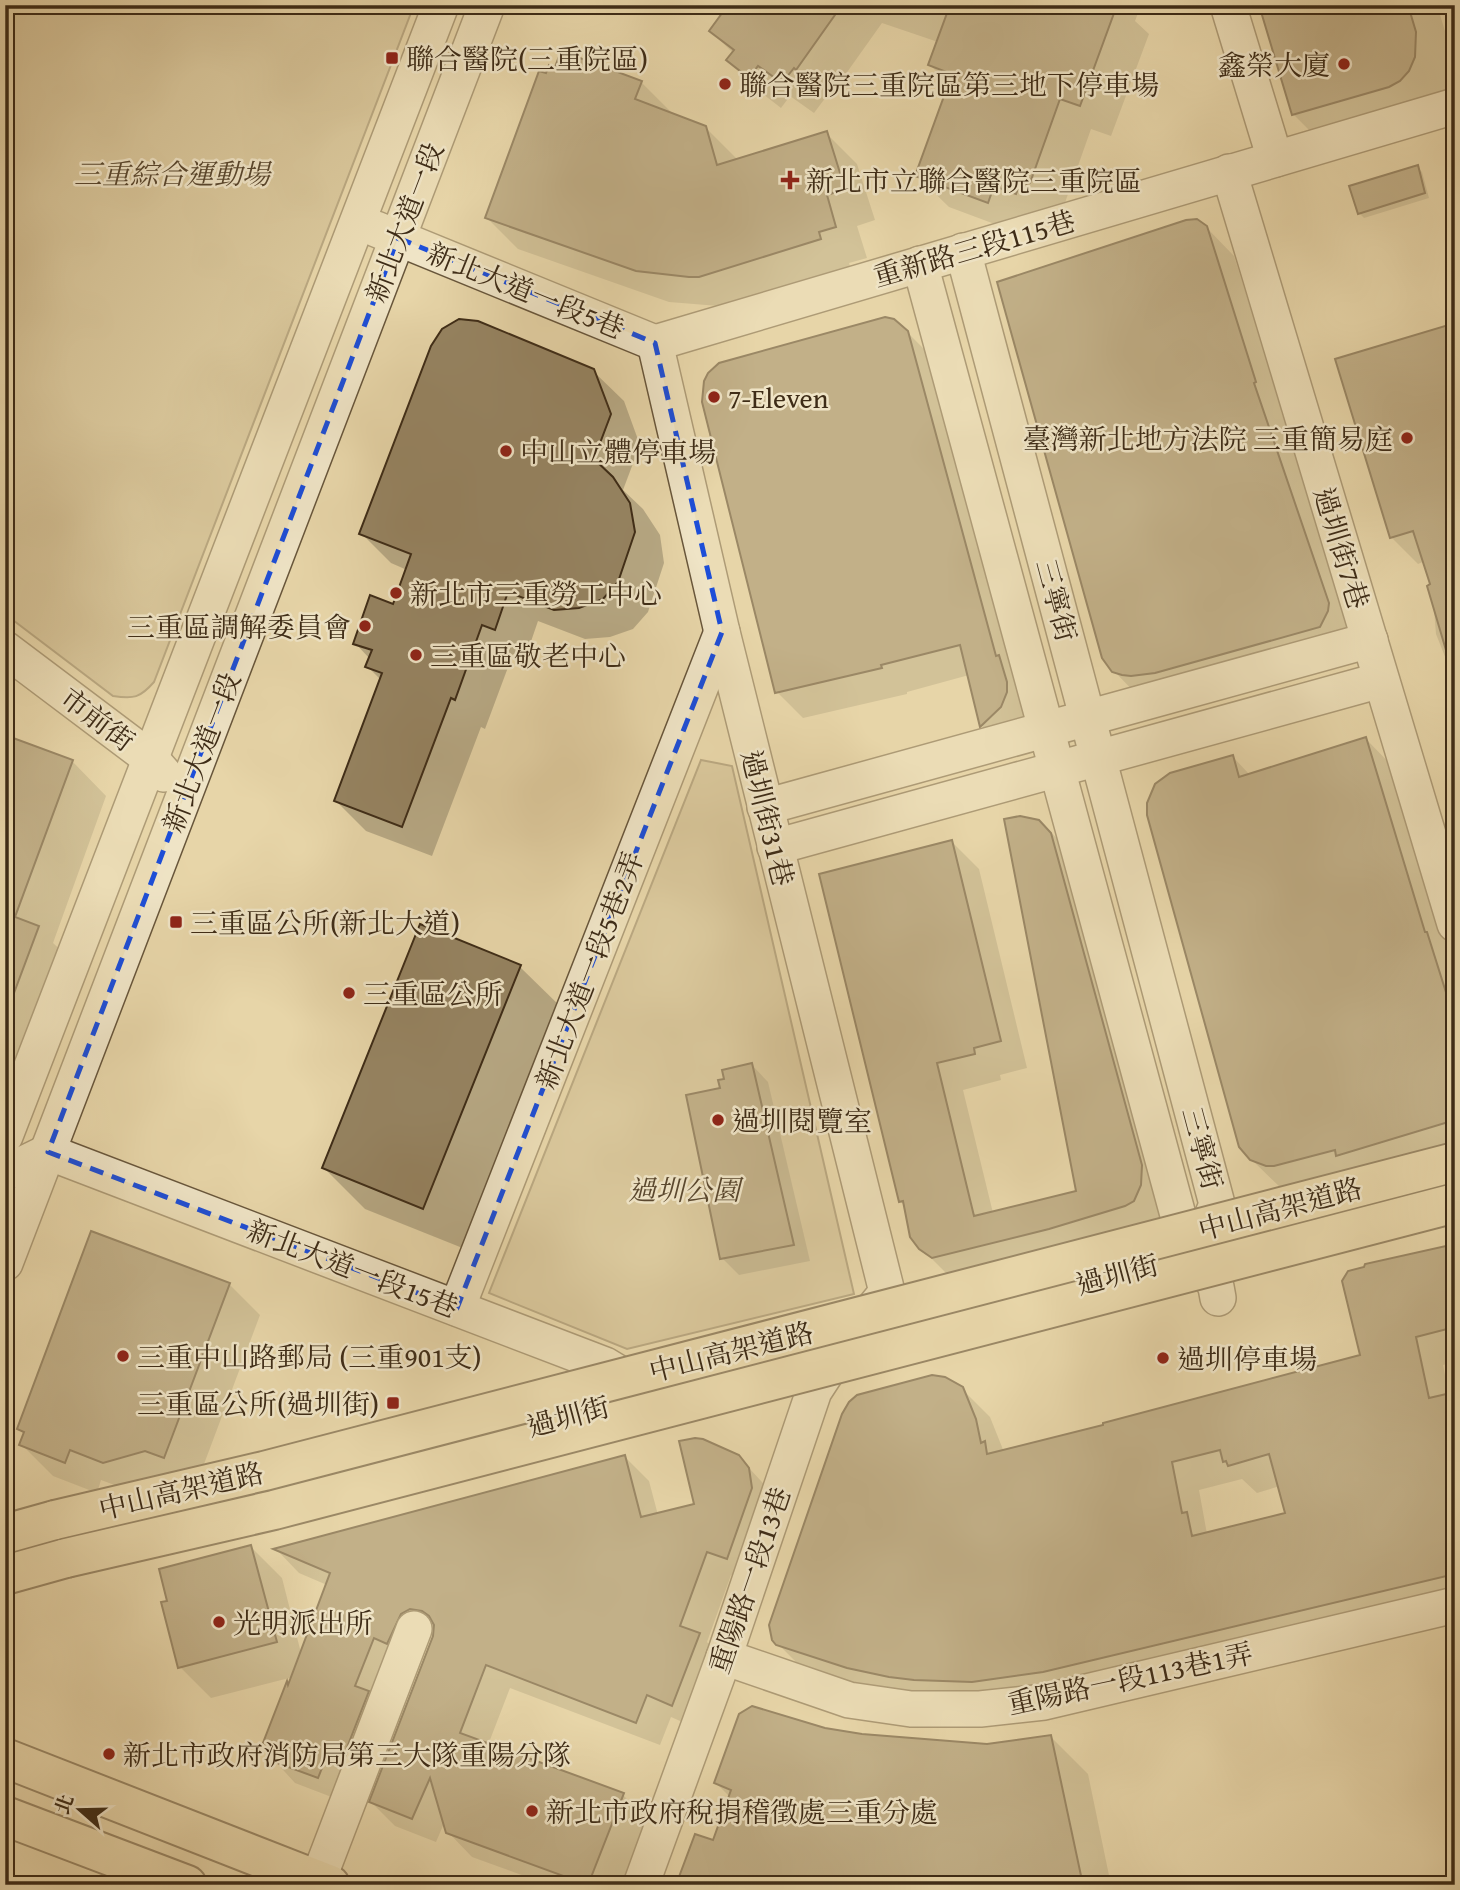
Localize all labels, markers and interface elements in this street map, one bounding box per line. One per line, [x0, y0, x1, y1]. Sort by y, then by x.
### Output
place label: 聯合醫院(三重院區) [406, 38, 648, 79]
place label: 鑫榮大廈 [1218, 44, 1330, 85]
marker: 聯合醫院(三重院區) [384, 50, 400, 66]
marker: 鑫榮大廈 [1336, 56, 1352, 72]
place label: 聯合醫院三重院區第三地下停車場 [739, 64, 1159, 105]
marker: 聯合醫院三重院區第三地下停車場 [717, 76, 733, 92]
street label: 新北大道一段 [355, 136, 453, 308]
park label: 三重綜合運動場 [74, 153, 273, 194]
place label: 新北市立聯合醫院三重院區 [806, 160, 1142, 201]
marker: 新北市立聯合醫院三重院區 [780, 170, 800, 190]
street label: 重新路三段115巷 [868, 200, 1080, 296]
street label: 新北大道一段5巷 [421, 232, 631, 348]
place label: 7-Eleven [728, 377, 829, 418]
marker: 7-Eleven [706, 389, 722, 405]
place label: 臺灣新北地方法院 三重簡易庭 [1023, 418, 1393, 459]
marker: 臺灣新北地方法院 三重簡易庭 [1399, 430, 1415, 446]
place label: 中山立體停車場 [520, 431, 716, 472]
marker: 中山立體停車場 [498, 443, 514, 459]
street label: 過圳街7巷 [1304, 482, 1380, 614]
street label: 三寧街 [1026, 554, 1088, 646]
place label: 新北市三重勞工中心 [410, 573, 662, 614]
marker: 新北市三重勞工中心 [388, 585, 404, 601]
place label: 三重區調解委員會 [127, 606, 351, 647]
marker: 三重區調解委員會 [357, 618, 373, 634]
place label: 三重區敬老中心 [430, 635, 626, 676]
marker: 三重區敬老中心 [408, 647, 424, 663]
street label: 新北大道一段 [152, 666, 250, 838]
street label: 市前街 [52, 677, 144, 761]
street label: 過圳街31巷 [731, 746, 805, 890]
street label: 新北大道一段5巷2弄 [525, 846, 653, 1094]
place label: 三重區公所(新北大道) [190, 902, 460, 943]
marker: 三重區公所(新北大道) [168, 914, 184, 930]
place label: 三重區公所 [363, 973, 503, 1014]
marker: 三重區公所 [341, 985, 357, 1001]
place label: 過圳閱覽室 [732, 1100, 872, 1141]
street label: 三寧街 [1172, 1102, 1234, 1194]
marker: 過圳閱覽室 [710, 1112, 726, 1128]
street label: 中山高架道路 [1194, 1166, 1366, 1250]
park label: 過圳公園 [628, 1169, 744, 1210]
street label: 新北大道一段15巷 [242, 1209, 464, 1327]
street label: 過圳街 [1071, 1243, 1163, 1305]
street label: 中山高架道路 [645, 1311, 817, 1391]
place label: 三重中山路郵局 (三重901支) [137, 1336, 482, 1377]
place label: 過圳停車場 [1177, 1338, 1317, 1379]
marker: 三重中山路郵局 (三重901支) [115, 1348, 131, 1364]
marker: 過圳停車場 [1155, 1350, 1171, 1366]
place label: 三重區公所(過圳街) [137, 1383, 379, 1424]
street label: 過圳街 [522, 1385, 614, 1447]
marker: 三重區公所(過圳街) [385, 1395, 401, 1411]
street label: 中山高架道路 [95, 1451, 267, 1529]
street label: 重陽路一段13巷 [698, 1481, 800, 1679]
place label: 光明派出所 [233, 1602, 373, 1643]
marker: 光明派出所 [211, 1614, 227, 1630]
street label: 重陽路一段113巷1弄 [1003, 1632, 1257, 1724]
place label: 新北市政府消防局第三大隊重陽分隊 [123, 1734, 571, 1775]
marker: 新北市政府消防局第三大隊重陽分隊 [101, 1746, 117, 1762]
north arrow [46, 1774, 116, 1844]
text: 北 [48, 1790, 80, 1818]
place label: 新北市政府稅捐稽徵處三重分處 [546, 1791, 938, 1832]
marker: 新北市政府稅捐稽徵處三重分處 [524, 1803, 540, 1819]

